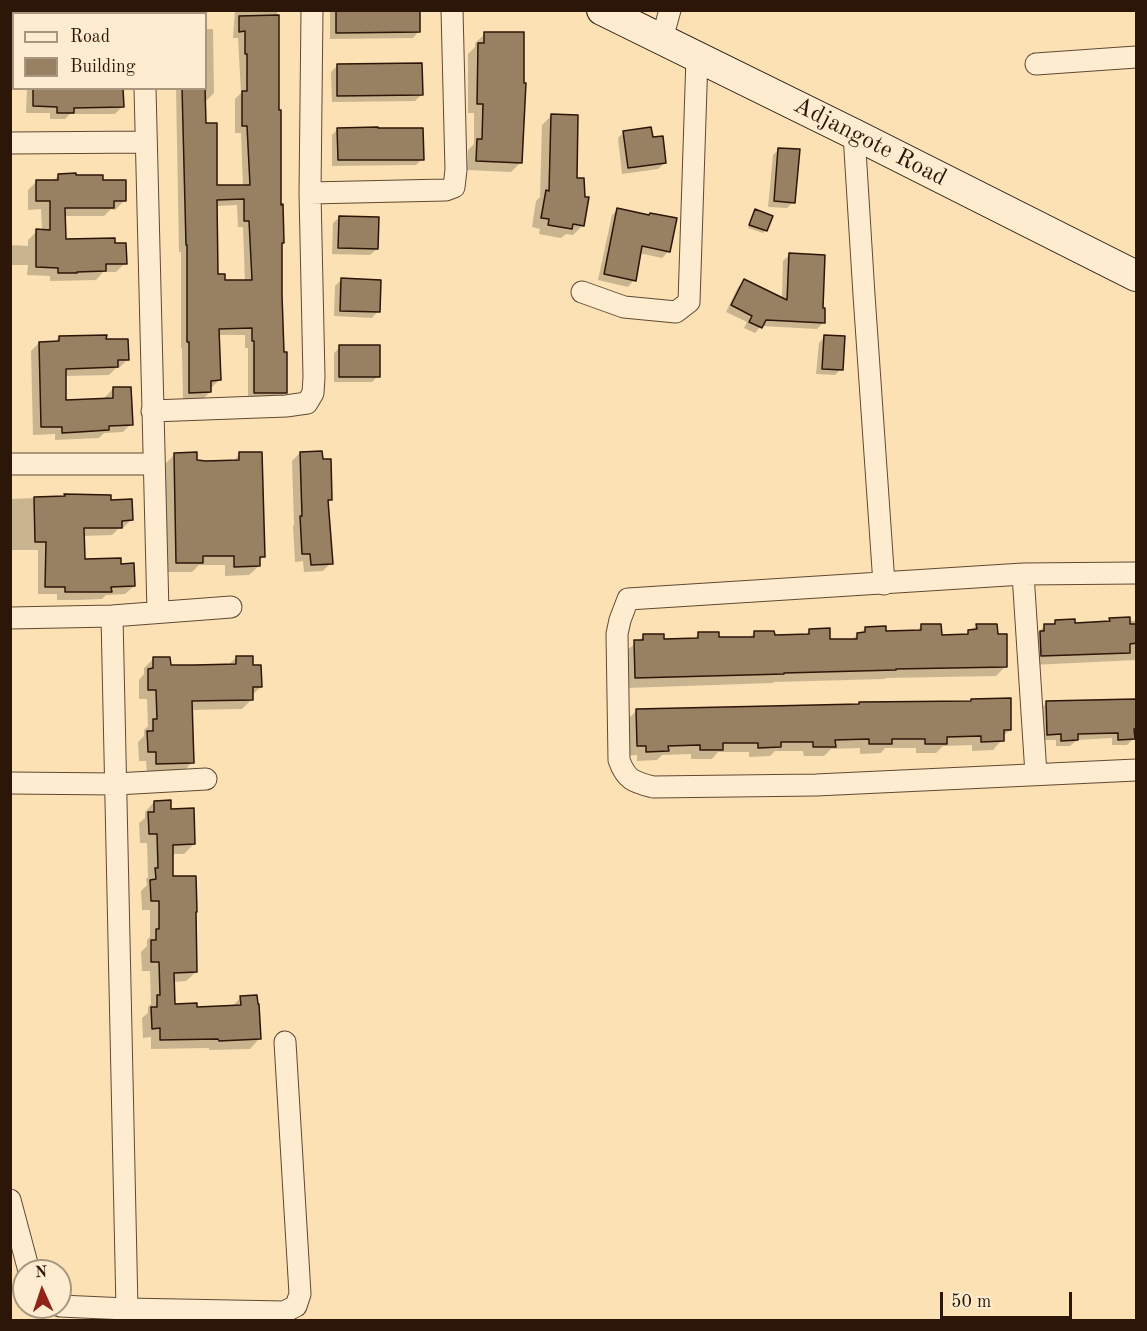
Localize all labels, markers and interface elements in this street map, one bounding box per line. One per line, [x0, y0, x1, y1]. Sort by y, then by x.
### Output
legend [12, 12, 207, 90]
text: Road [70, 28, 110, 46]
text: Building [70, 58, 135, 76]
street label: Adjangote Road [789, 91, 951, 193]
north arrow [12, 1259, 72, 1319]
text: N [35, 1265, 48, 1281]
scale bar [943, 1280, 1075, 1318]
text: 50 m [951, 1293, 991, 1311]

